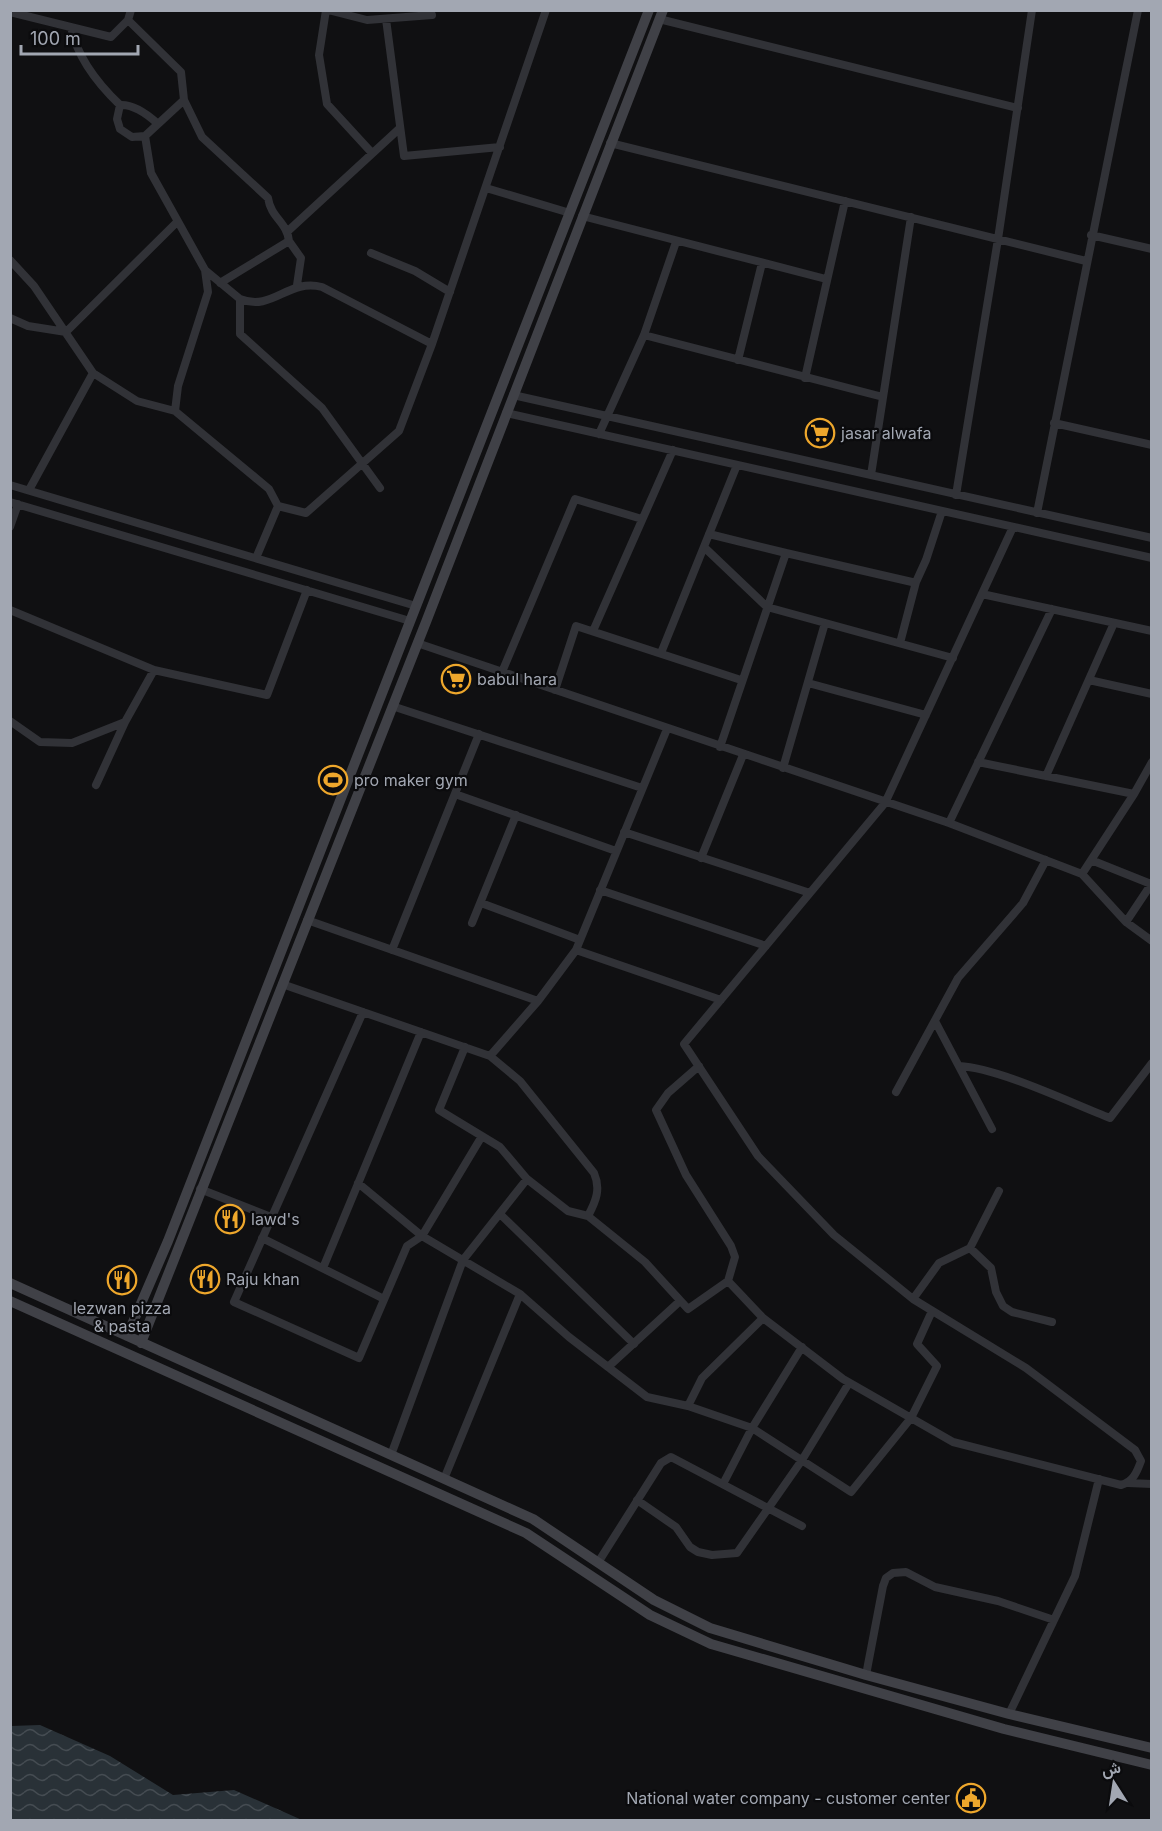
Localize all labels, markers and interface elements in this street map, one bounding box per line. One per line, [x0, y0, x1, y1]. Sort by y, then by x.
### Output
scale bar [21, 18, 138, 56]
text: 100 m [30, 28, 81, 49]
supermarket icon: jasar alwafa [804, 417, 836, 449]
place label: jasar alwafa [840, 423, 931, 443]
supermarket icon: babul hara [440, 663, 472, 695]
place label: babul hara [477, 669, 557, 689]
sports icon: pro maker gym [317, 764, 349, 796]
place label: pro maker gym [354, 770, 468, 790]
restaurant icon: lawd's [214, 1203, 246, 1235]
place label: lawd's [251, 1209, 300, 1229]
restaurant icon: Raju khan [189, 1263, 221, 1295]
restaurant icon: lezwan pizza & pasta [106, 1264, 138, 1296]
place label: Raju khan [226, 1269, 300, 1289]
place label: lezwan pizza & pasta [73, 1298, 171, 1336]
north arrow [1084, 1753, 1144, 1813]
text: ش [1099, 1757, 1122, 1780]
public building icon: National water company - customer center [955, 1782, 987, 1814]
place label: National water company - customer center [626, 1788, 950, 1808]

